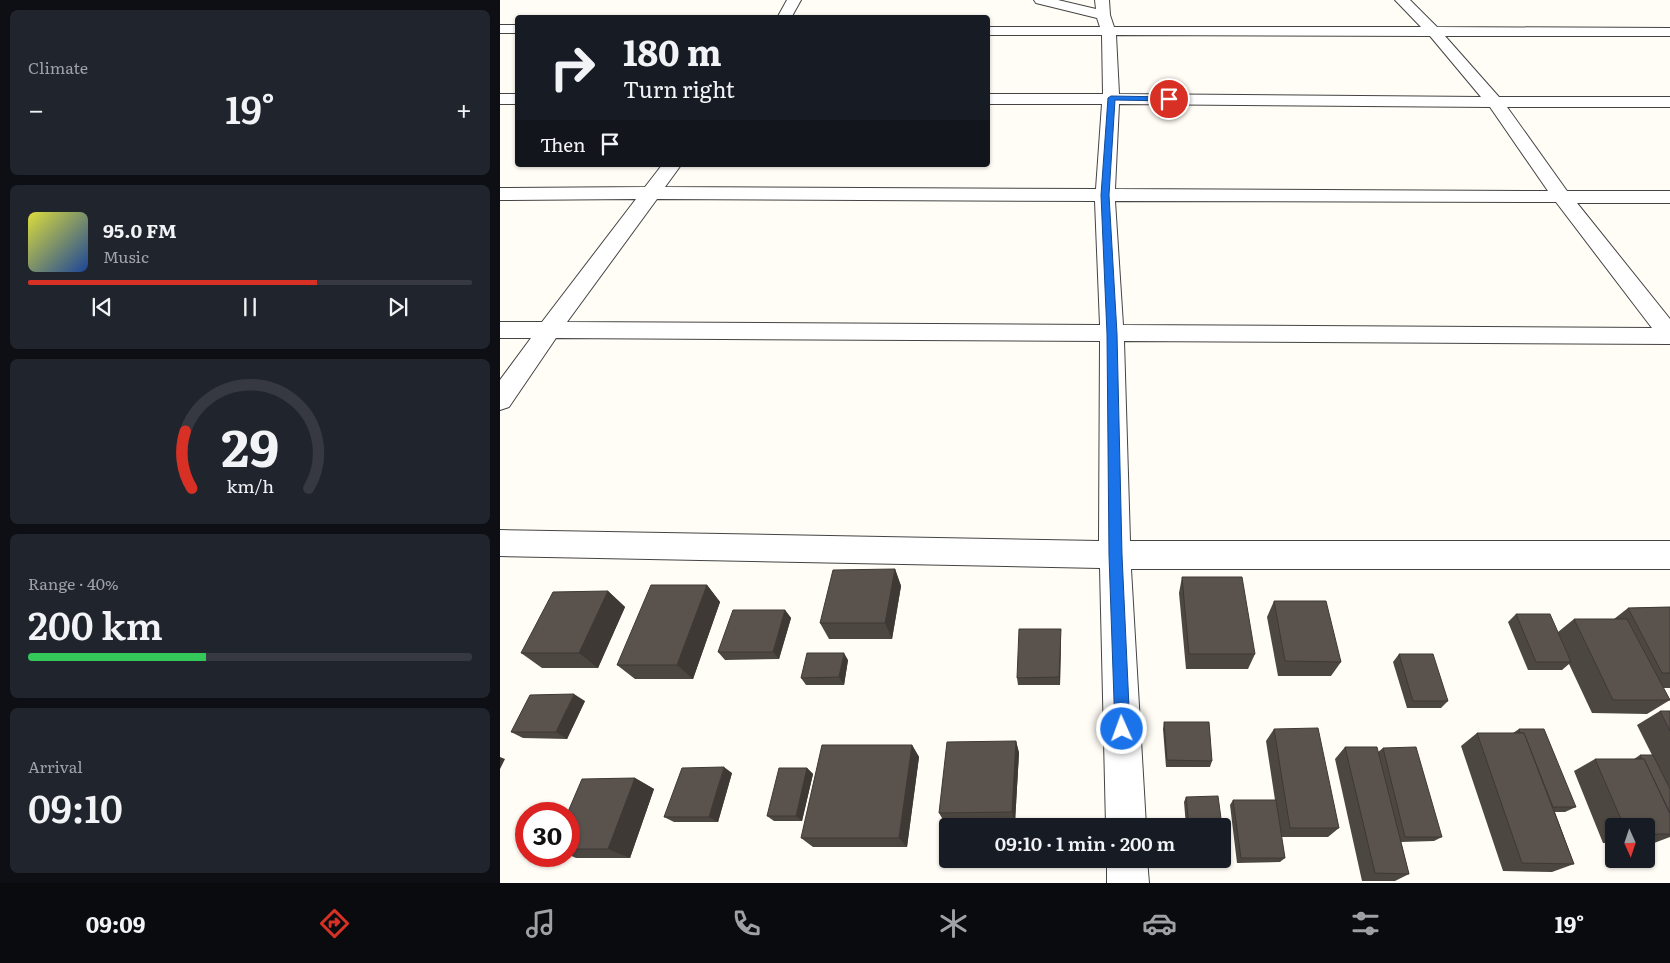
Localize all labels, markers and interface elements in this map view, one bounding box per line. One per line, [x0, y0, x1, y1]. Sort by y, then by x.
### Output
text: 180 m [623, 25, 722, 77]
icon: right [540, 35, 605, 100]
text: Climate [28, 55, 88, 79]
text: Turn right [623, 72, 735, 105]
pin [1148, 78, 1190, 120]
text: 19° [225, 79, 275, 136]
icon: arrive [1155, 85, 1183, 113]
text: − [28, 87, 44, 129]
text: + [456, 87, 472, 129]
text: Then [540, 130, 586, 158]
icon: arrive [596, 130, 624, 158]
text: 95.0 FM [103, 216, 177, 244]
text: Music [103, 244, 149, 268]
icon: previous [88, 293, 116, 321]
icon: pause [236, 293, 264, 321]
icon: next [384, 293, 412, 321]
text: 29 [221, 406, 279, 483]
text: km/h [226, 472, 274, 499]
text: Range · 40% [28, 571, 119, 595]
text: 200 km [28, 595, 163, 652]
position arrow [1095, 702, 1147, 754]
text: Arrival [28, 754, 83, 778]
text: 09:10 [28, 778, 123, 835]
speed limit sign: 30 [515, 802, 580, 867]
north arrow [1605, 818, 1655, 868]
map controls [1605, 818, 1655, 868]
text: 09:10 · 1 min · 200 m [995, 829, 1175, 857]
icon: directions [317, 906, 352, 941]
icon: music [523, 906, 558, 941]
icon: phone [729, 906, 764, 941]
icon: climate [936, 906, 971, 941]
icon: car [1142, 906, 1177, 941]
icon: filters [1348, 906, 1383, 941]
text: 09:09 [86, 907, 145, 940]
text: 19° [1555, 907, 1584, 940]

